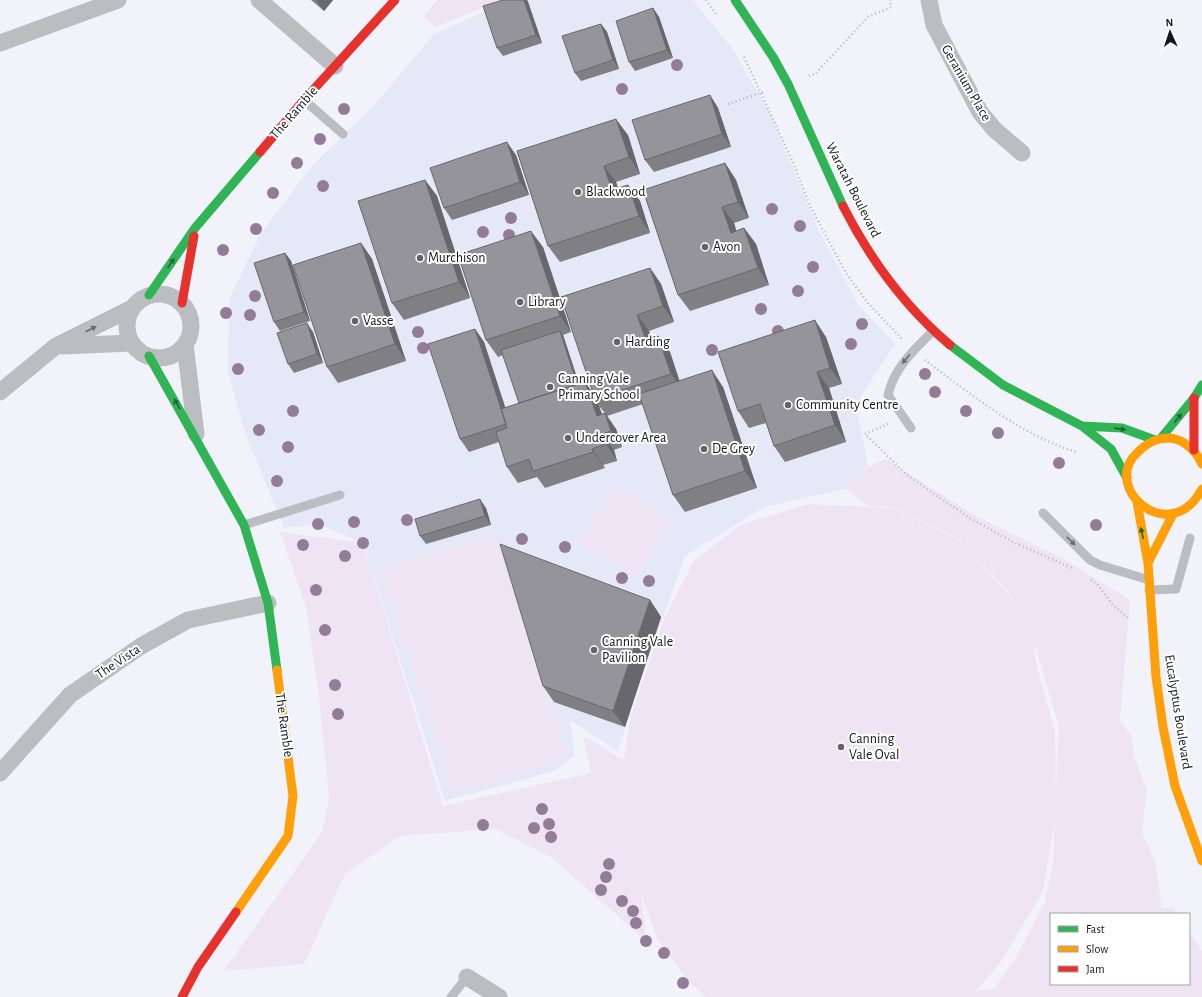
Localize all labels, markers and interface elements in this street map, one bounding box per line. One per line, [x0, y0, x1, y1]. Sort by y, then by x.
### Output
north arrow [1150, 12, 1190, 52]
text: N [1165, 17, 1174, 28]
street label: Geranium Place [939, 42, 993, 124]
street label: The Ramble [267, 84, 321, 142]
street label: Waratah Boulevard [823, 140, 883, 240]
place label: Blackwood [586, 185, 645, 199]
marker: Blackwood [573, 187, 583, 197]
place label: Avon [713, 240, 741, 254]
marker: Avon [700, 242, 710, 252]
place label: Murchison [428, 251, 485, 265]
marker: Murchison [415, 253, 425, 263]
one-way arrow [168, 257, 175, 268]
place label: Library [528, 295, 566, 309]
marker: Library [515, 297, 525, 307]
place label: Vasse [363, 314, 393, 328]
marker: Vasse [350, 316, 360, 326]
one-way arrow [85, 325, 96, 332]
place label: Harding [625, 335, 670, 349]
marker: Harding [612, 337, 622, 347]
one-way arrow [902, 354, 911, 365]
place label: Canning Vale Primary School [558, 372, 640, 402]
marker: Canning Vale Primary School [545, 382, 555, 392]
one-way arrow [173, 398, 180, 410]
place label: Community Centre [796, 398, 898, 412]
marker: Community Centre [783, 400, 793, 410]
one-way arrow [1173, 413, 1182, 424]
one-way arrow [1114, 426, 1126, 432]
place label: Undercover Area [576, 431, 667, 445]
marker: Undercover Area [563, 433, 573, 443]
place label: De Grey [712, 442, 755, 456]
marker: De Grey [699, 444, 709, 454]
one-way arrow [1139, 527, 1145, 539]
one-way arrow [1066, 536, 1076, 546]
place label: Canning Vale Pavilion [602, 635, 673, 665]
street label: The Vista [93, 642, 143, 682]
marker: Canning Vale Pavilion [589, 645, 599, 655]
street label: Eucalyptus Boulevard [1162, 654, 1194, 770]
street label: The Ramble [273, 692, 295, 758]
place label: Canning Vale Oval [849, 732, 899, 762]
marker: Canning Vale Oval [836, 742, 846, 752]
legend [1050, 913, 1190, 985]
text: Fast [1086, 923, 1105, 935]
text: Slow [1086, 943, 1108, 955]
text: Jam [1086, 963, 1105, 975]

